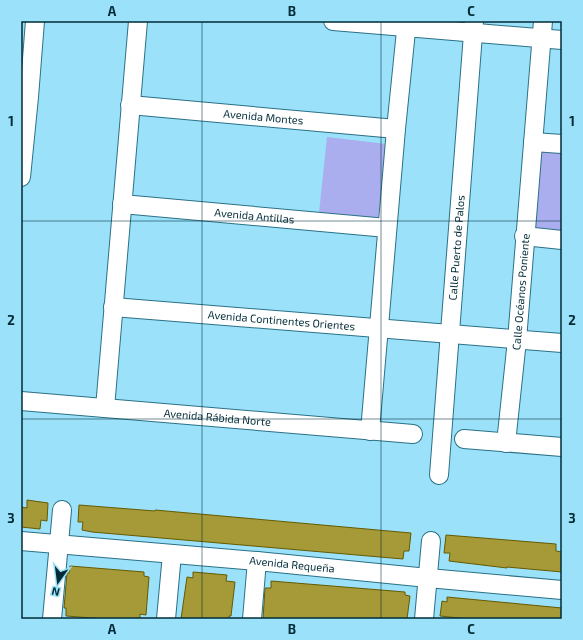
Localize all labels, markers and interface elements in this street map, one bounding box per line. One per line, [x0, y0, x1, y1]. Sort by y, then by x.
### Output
text: A [108, 3, 117, 19]
text: B [288, 3, 296, 19]
text: C [467, 3, 475, 19]
street label: Avenida Montes [223, 106, 304, 127]
text: 1 [8, 113, 14, 129]
text: 1 [569, 113, 575, 129]
street label: Calle Puerto de Palos [445, 194, 467, 301]
street label: Avenida Antillas [214, 205, 296, 226]
street label: Calle Océanos Poniente [509, 233, 532, 351]
street label: Avenida Continentes Orientes [207, 308, 356, 332]
text: 2 [7, 312, 15, 328]
text: 2 [568, 312, 576, 328]
street label: Avenida Rábida Norte [163, 406, 272, 428]
text: 3 [7, 510, 15, 526]
text: 3 [568, 510, 576, 526]
street label: Avenida Requeña [249, 553, 335, 575]
north arrow [38, 562, 78, 602]
text: N [50, 585, 61, 599]
text: A [108, 621, 117, 637]
text: B [288, 621, 296, 637]
text: C [467, 621, 475, 637]

